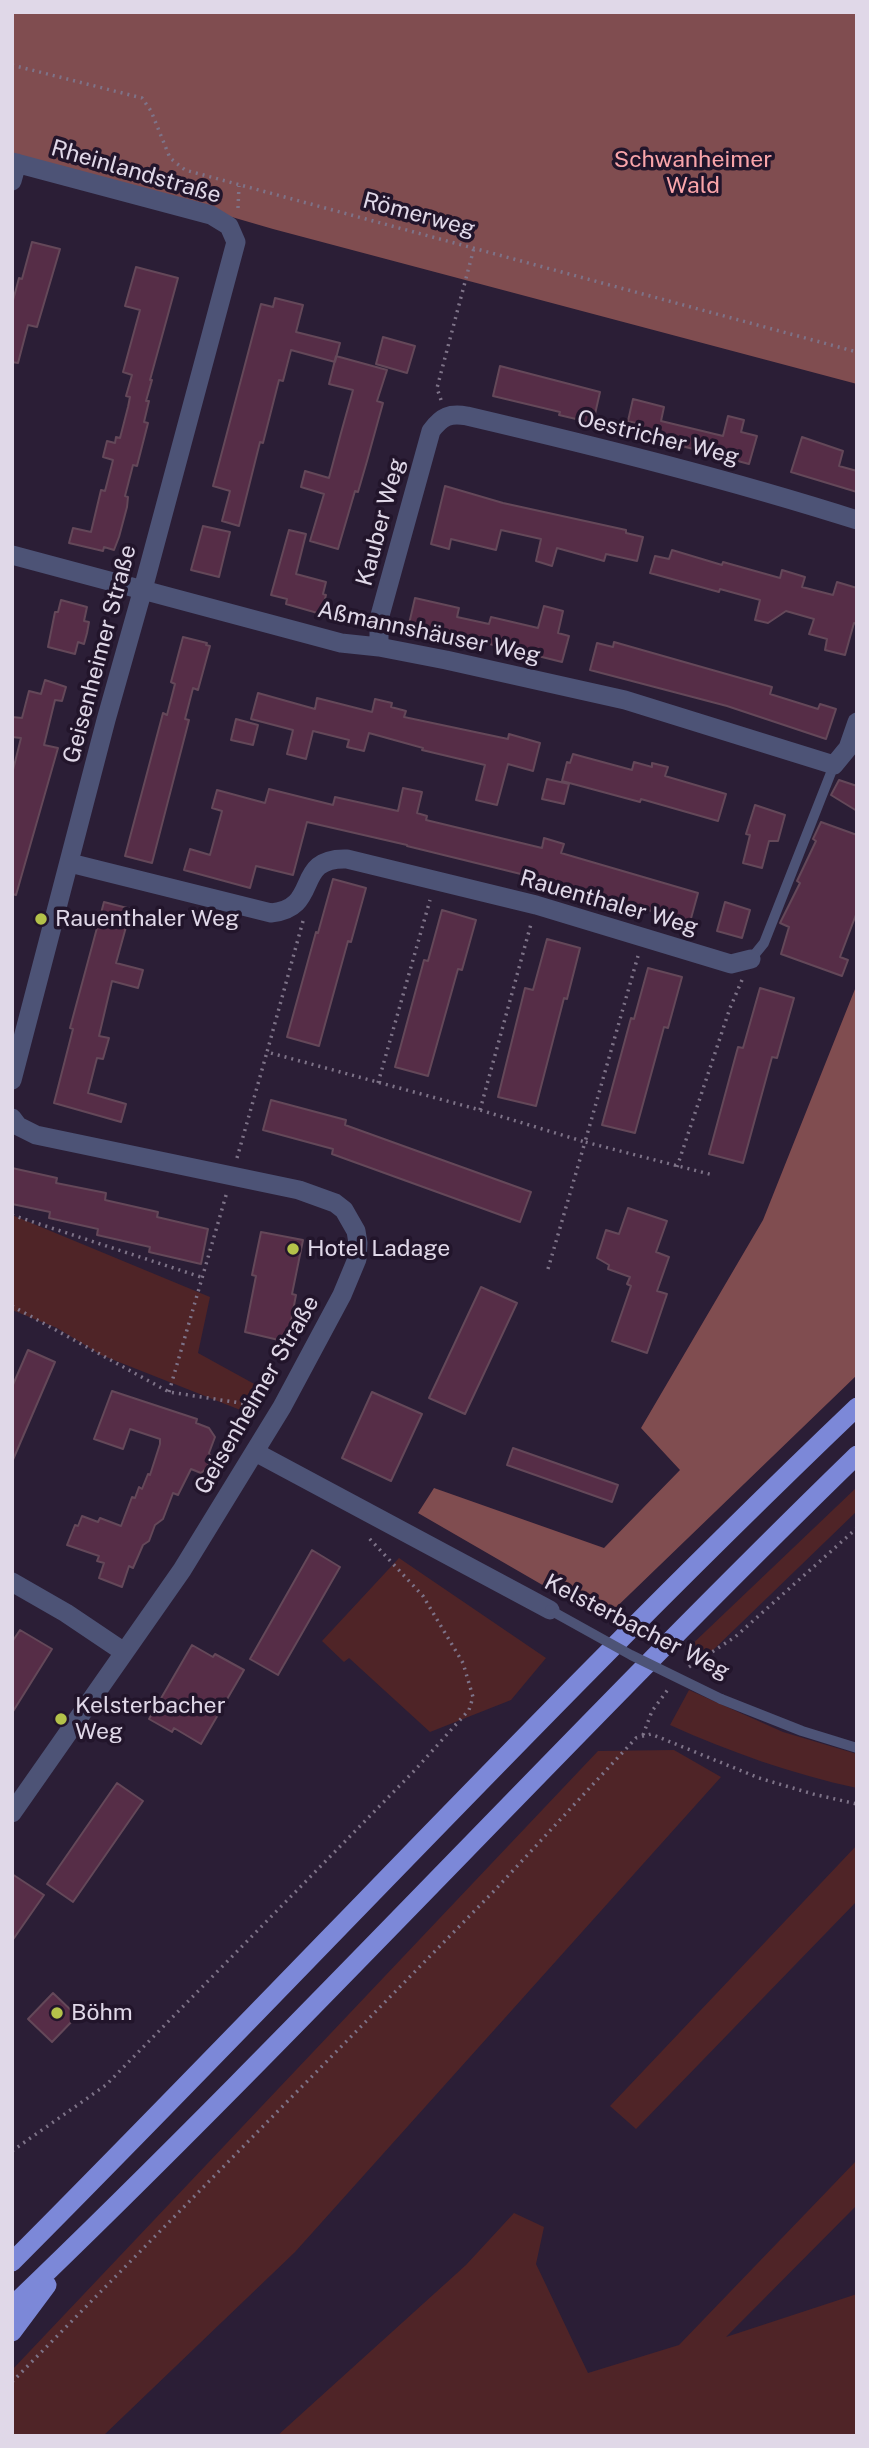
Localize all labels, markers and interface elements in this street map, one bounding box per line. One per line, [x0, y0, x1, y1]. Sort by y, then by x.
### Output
street label: Rheinlandstraße [48, 135, 224, 209]
park label: Schwanheimer Wald [614, 146, 772, 200]
street label: Römerweg [360, 187, 478, 243]
street label: Oestricher Weg [574, 405, 742, 471]
street label: Kauber Weg [351, 455, 411, 589]
street label: Geisenheimer Straße [58, 542, 142, 766]
street label: Aßmannshäuser Weg [315, 596, 543, 670]
street label: Rauenthaler Weg [517, 864, 701, 942]
place label: Rauenthaler Weg [55, 905, 239, 933]
marker: Rauenthaler Weg [33, 911, 49, 927]
place label: Hotel Ladage [307, 1235, 450, 1263]
marker: Hotel Ladage [285, 1241, 301, 1257]
street label: Geisenheimer Straße [189, 1291, 325, 1499]
street label: Kelsterbacher Weg [540, 1568, 734, 1686]
place label: Kelsterbacher Weg [75, 1692, 226, 1746]
marker: Kelsterbacher Weg [53, 1711, 69, 1727]
place label: Böhm [71, 1999, 133, 2027]
marker: Böhm [49, 2005, 65, 2021]

